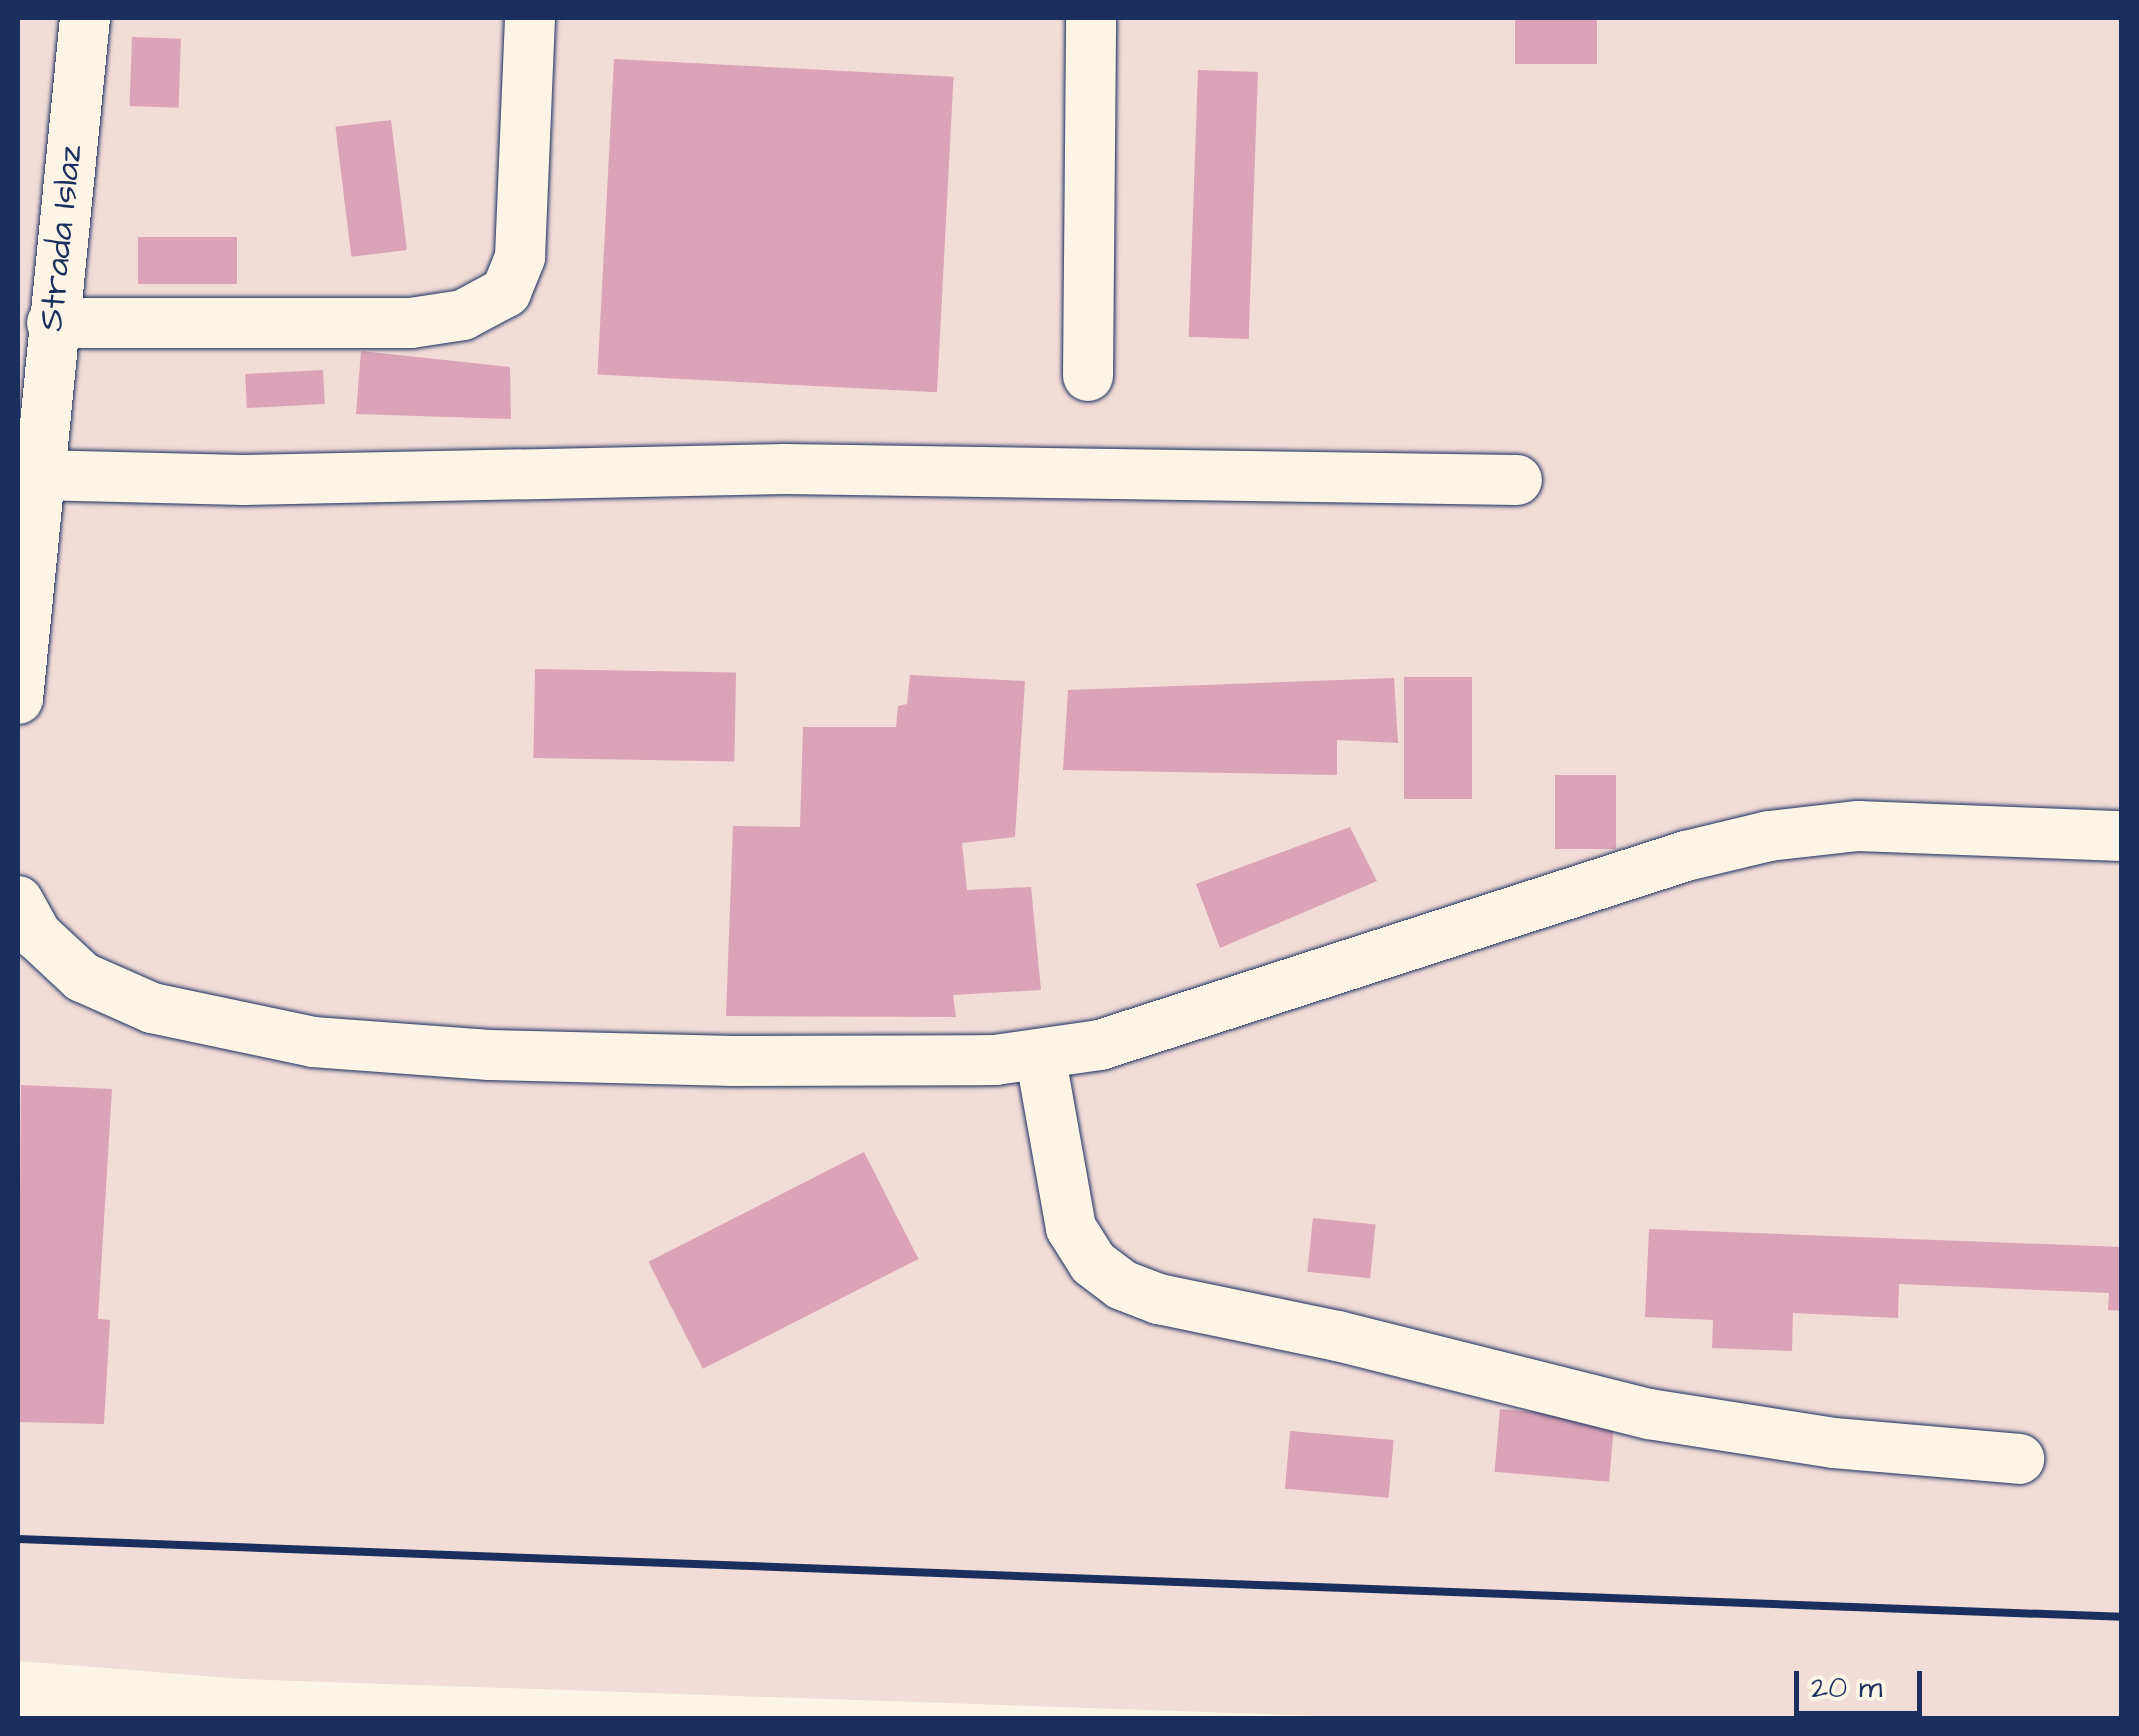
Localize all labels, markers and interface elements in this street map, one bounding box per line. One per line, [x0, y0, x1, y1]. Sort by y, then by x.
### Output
street label: Strada Islaz [30, 143, 92, 333]
scale bar [1799, 1651, 1926, 1713]
text: 20 m [1811, 1667, 1882, 1709]

